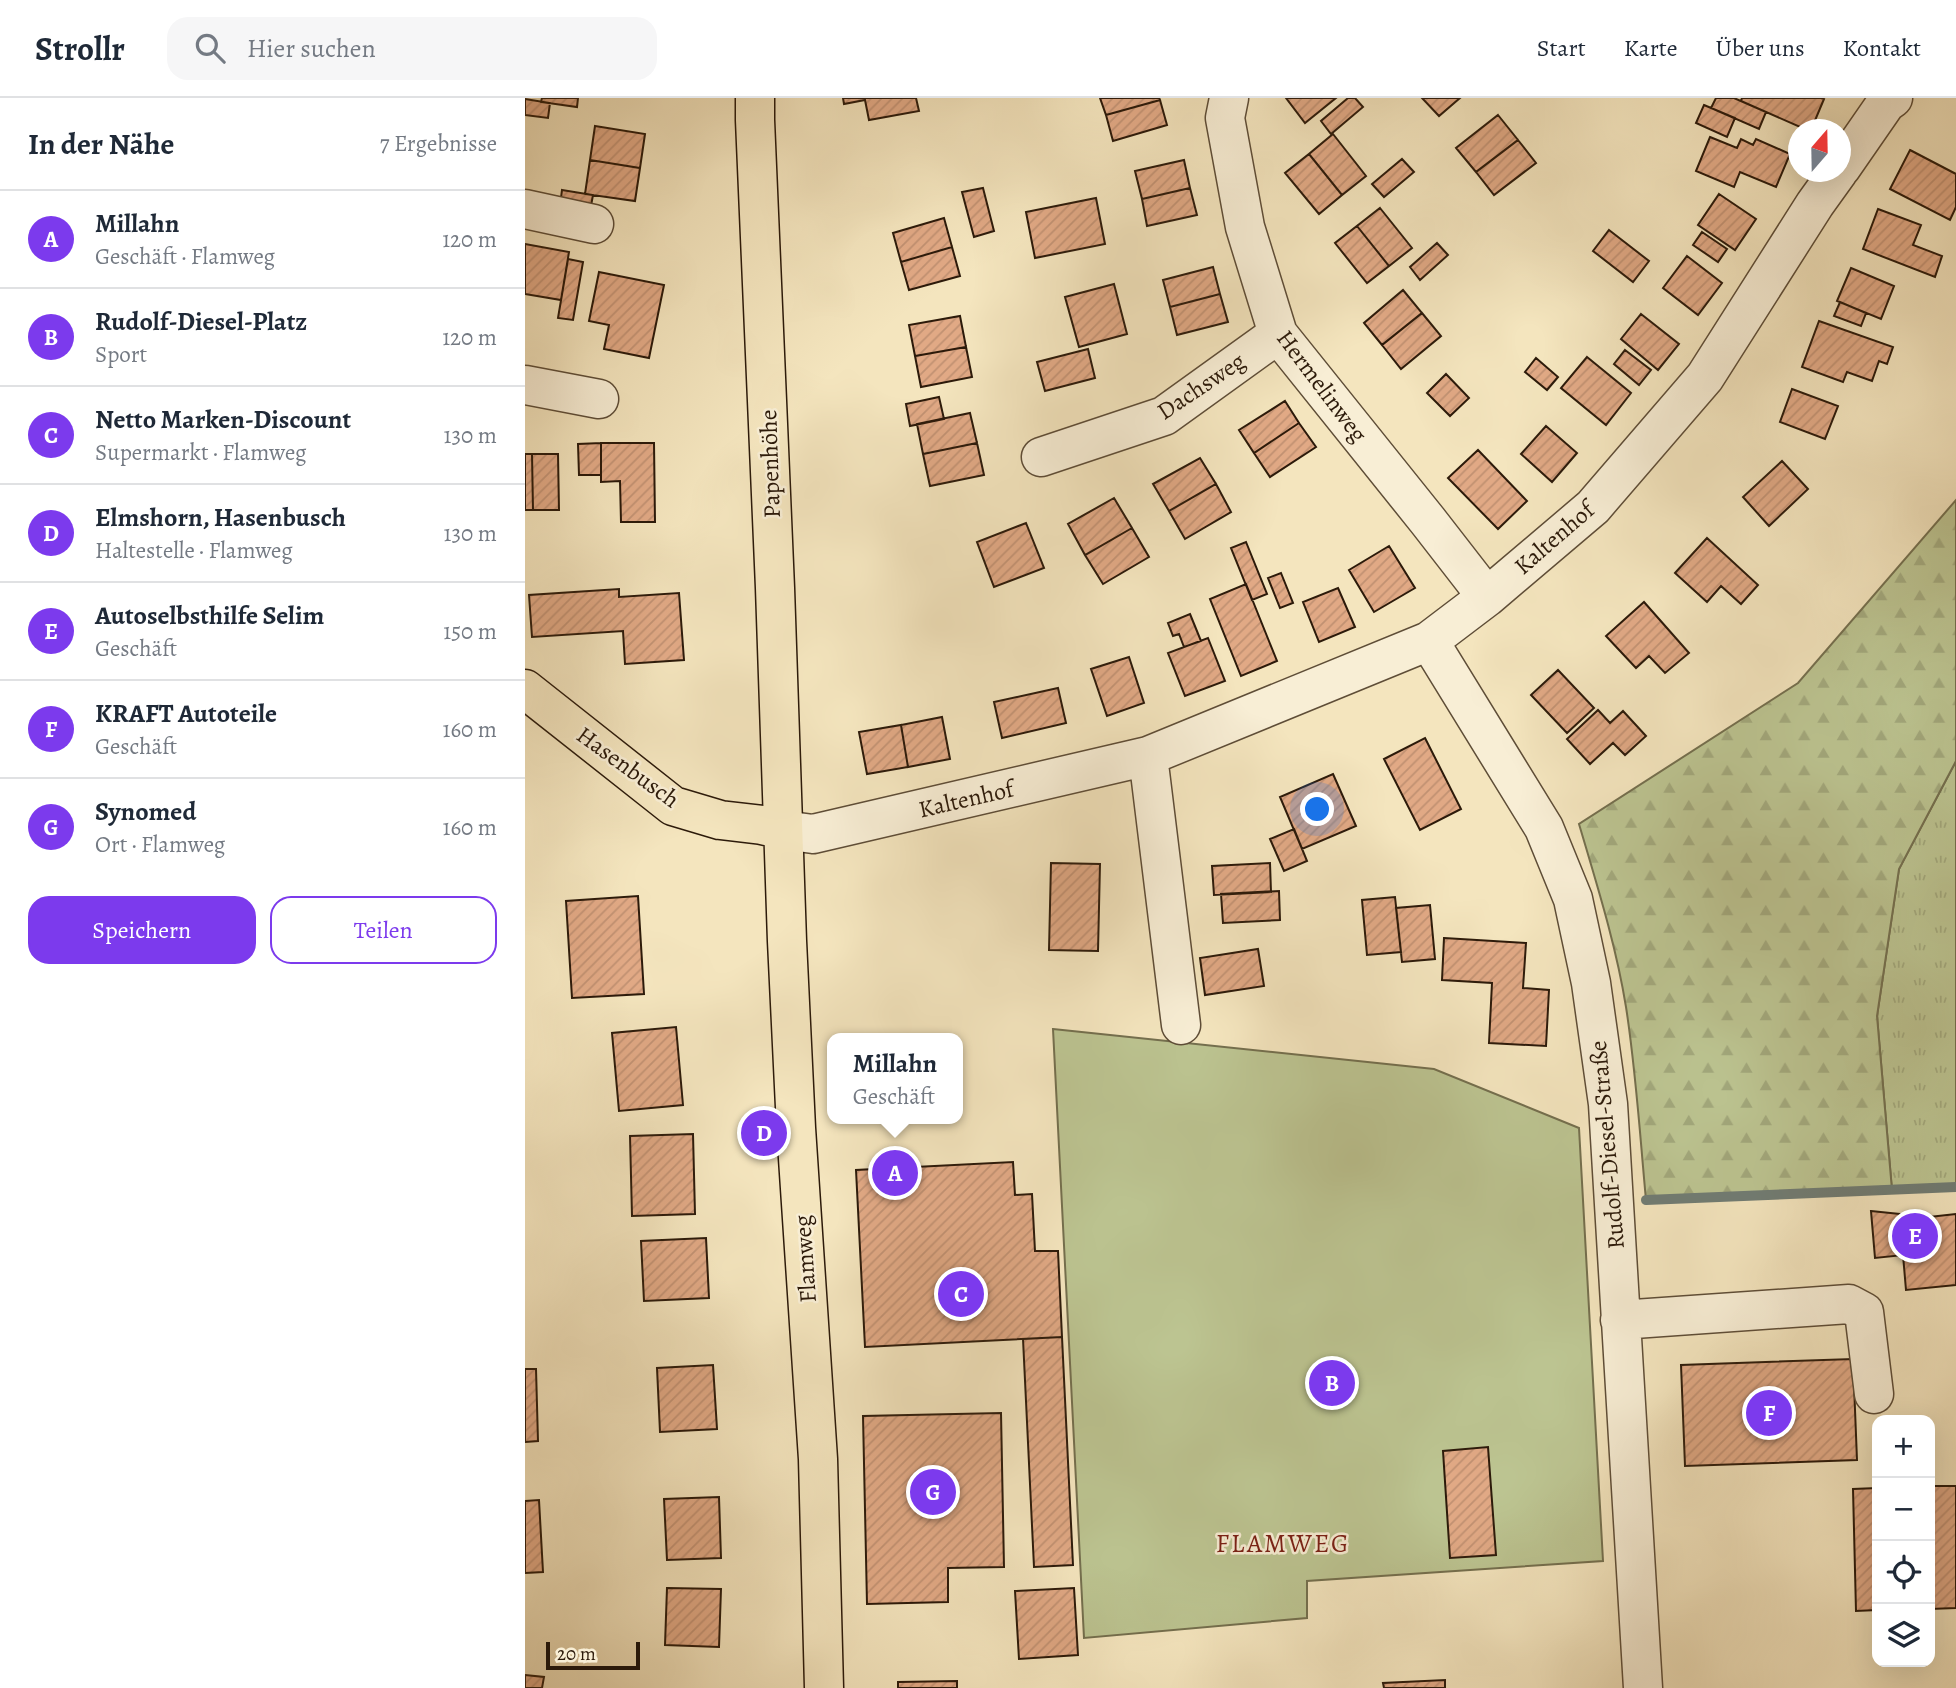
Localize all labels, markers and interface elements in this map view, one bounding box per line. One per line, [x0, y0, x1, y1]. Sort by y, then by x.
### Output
search box [167, 17, 657, 80]
text: Strollr [35, 26, 125, 71]
icon: search [191, 29, 229, 67]
text: Hier suchen [247, 31, 376, 66]
text: Start [1537, 32, 1586, 64]
text: Karte [1624, 32, 1678, 64]
text: Über uns [1716, 32, 1805, 64]
text: Kontakt [1843, 32, 1921, 64]
north arrow [1788, 119, 1851, 182]
text: In der Nähe [28, 124, 174, 164]
text: 7 Ergebnisse [380, 128, 497, 159]
text: Millahn [95, 206, 179, 241]
text: A [44, 224, 58, 255]
text: 120 m [442, 224, 497, 255]
text: Geschäft · Flamweg [95, 241, 275, 272]
text: Rudolf-Diesel-Platz [95, 304, 307, 339]
text: B [44, 322, 58, 353]
text: 120 m [442, 322, 497, 353]
street label: Hermelinweg [1269, 323, 1375, 449]
text: Sport [95, 339, 147, 370]
street label: Dachsweg [1151, 345, 1251, 427]
text: Netto Marken-Discount [95, 402, 351, 437]
street label: Papenhöhe [752, 409, 788, 519]
text: C [44, 420, 58, 451]
text: 130 m [444, 420, 497, 451]
text: Supermarkt · Flamweg [95, 437, 307, 468]
street label: Kaltenhof [1507, 492, 1603, 582]
text: Elmshorn, Hasenbusch [95, 500, 346, 535]
text: D [43, 518, 59, 549]
text: 130 m [444, 518, 497, 549]
text: Haltestelle · Flamweg [95, 535, 293, 566]
text: Autoselbsthilfe Selim [95, 598, 324, 633]
text: E [44, 616, 58, 647]
text: 150 m [443, 616, 497, 647]
text: Geschäft [95, 633, 177, 664]
text: KRAFT Autoteile [95, 696, 277, 731]
text: F [45, 714, 57, 745]
text: 160 m [443, 714, 497, 745]
street label: Hasenbusch [570, 719, 686, 815]
text: Geschäft [95, 731, 177, 762]
street label: Kaltenhof [915, 772, 1020, 825]
your location [1300, 792, 1334, 826]
text: Synomed [95, 794, 196, 829]
text: G [43, 812, 59, 843]
text: 160 m [443, 812, 497, 843]
text: Ort · Flamweg [95, 829, 225, 860]
button: Speichern [28, 896, 256, 964]
button: Teilen [270, 896, 497, 964]
popup [827, 1033, 963, 1124]
street label: Rudolf-Diesel-Straße [1582, 1039, 1632, 1251]
text: Millahn [853, 1046, 937, 1081]
text: Geschäft [853, 1081, 935, 1112]
pin: D [741, 1107, 787, 1159]
pin: A [872, 1147, 918, 1199]
pin: E [1892, 1210, 1938, 1262]
street label: Flamweg [786, 1214, 824, 1304]
pin: C [938, 1268, 984, 1320]
pin: B [1309, 1357, 1355, 1409]
pin: F [1746, 1387, 1792, 1439]
map controls [1872, 1415, 1935, 1667]
button: + [1872, 1415, 1935, 1478]
pin: G [910, 1466, 956, 1518]
button: − [1872, 1478, 1935, 1541]
district label: FLAMWEG [1216, 1526, 1350, 1561]
button: locate [1872, 1541, 1935, 1604]
button: layers [1872, 1604, 1935, 1667]
scale bar [546, 1639, 641, 1671]
text: 20 m [557, 1641, 596, 1667]

